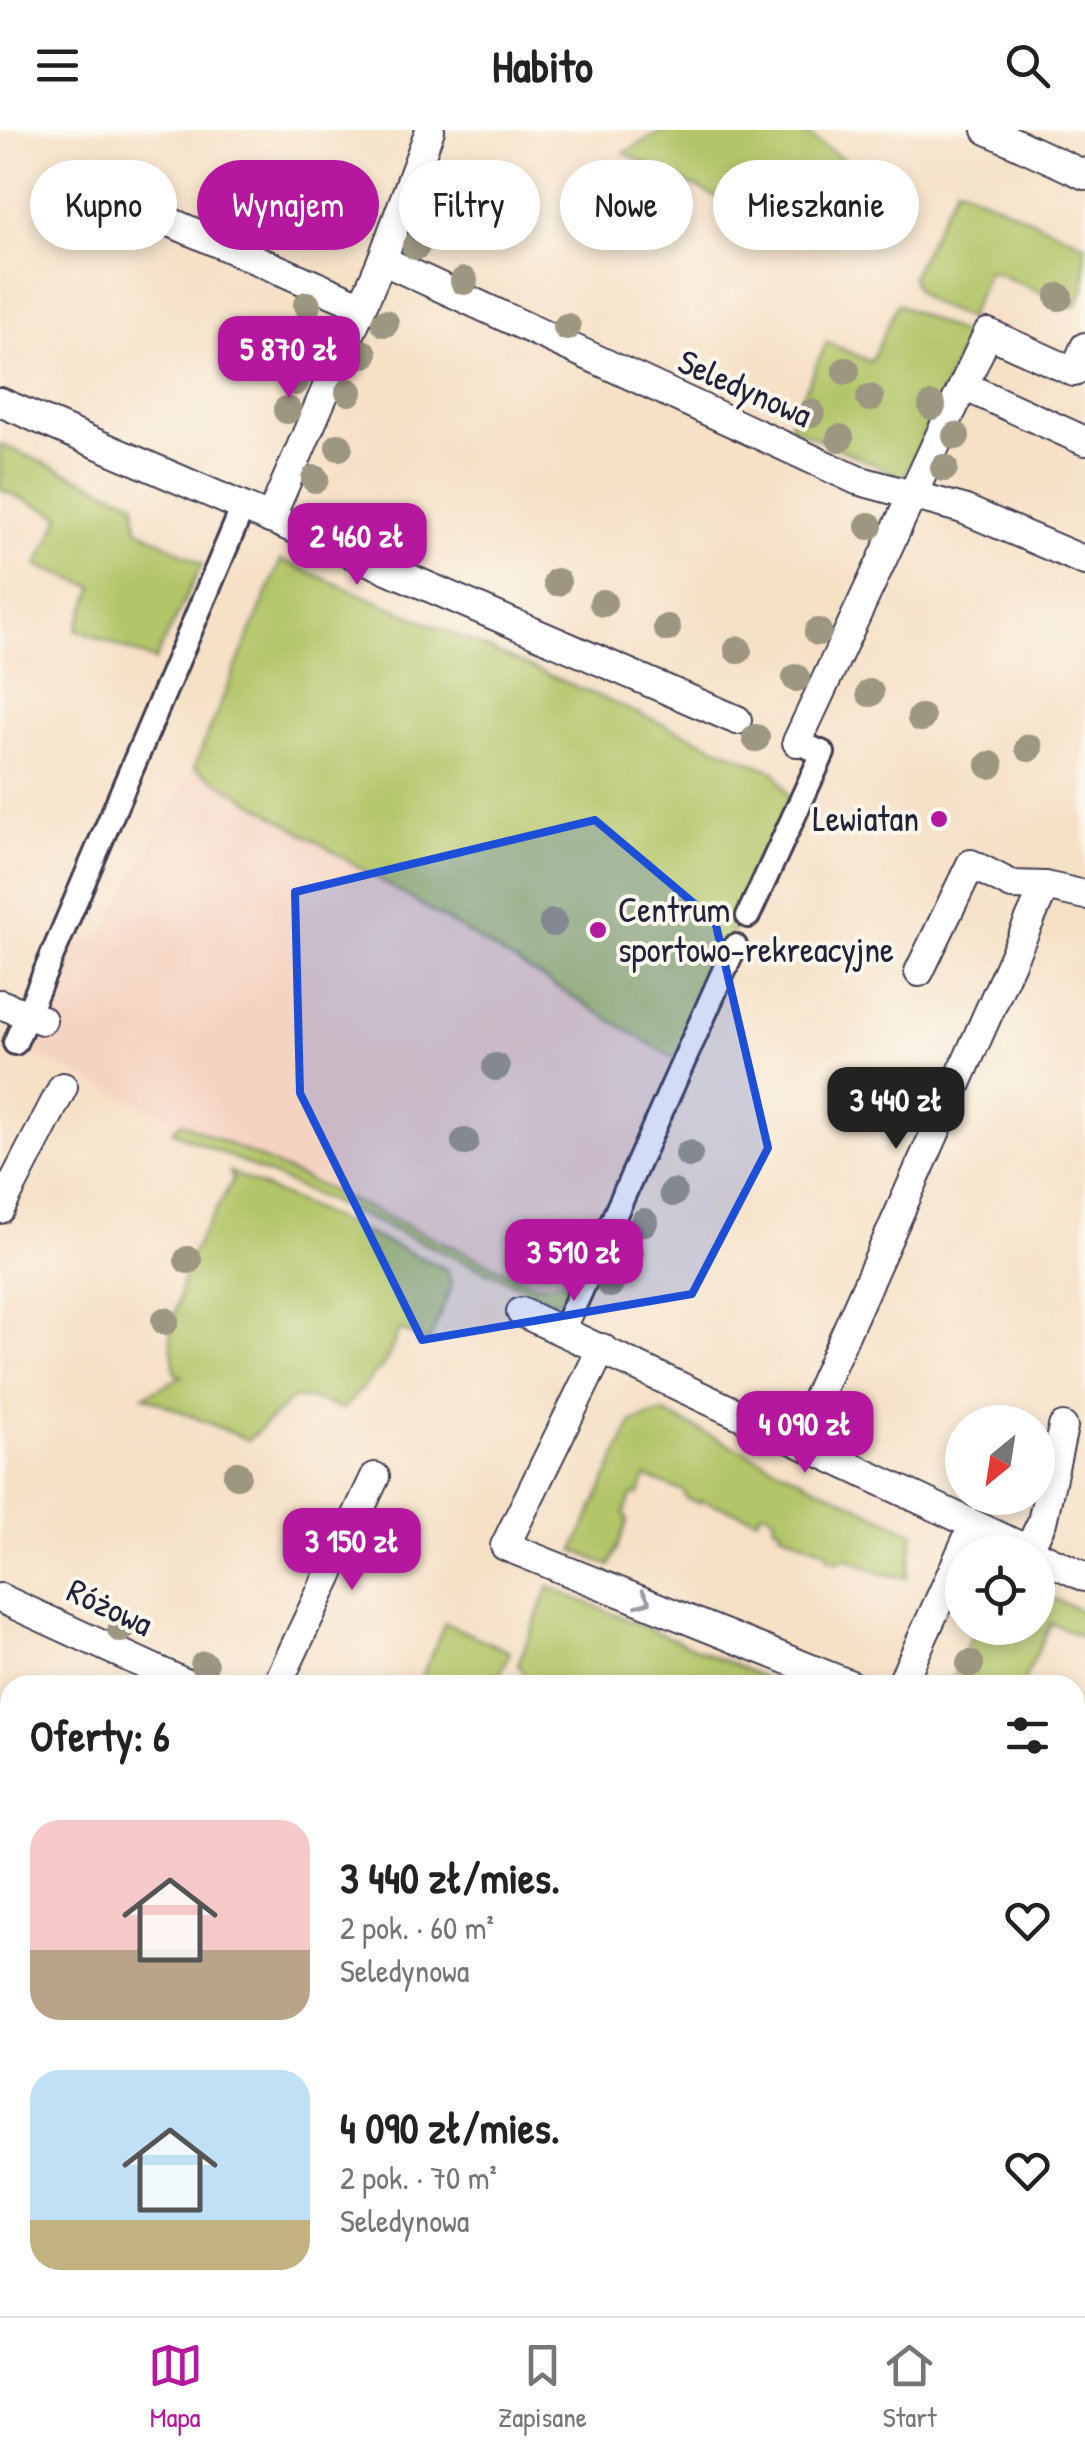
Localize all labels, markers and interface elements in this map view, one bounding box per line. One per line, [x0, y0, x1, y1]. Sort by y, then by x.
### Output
text: Habito [492, 35, 593, 96]
icon: menu [30, 38, 85, 93]
icon: search [1000, 38, 1055, 93]
chip: Kupno [30, 160, 177, 250]
chip: Wynajem [197, 160, 379, 250]
chip: Filtry [399, 160, 540, 250]
chip: Nowe [560, 160, 693, 250]
chip: Mieszkanie [713, 160, 919, 250]
pin: 5 870 zł [186, 316, 392, 401]
text: 5 870 zł [240, 327, 338, 370]
street label: Seledynowa [671, 337, 820, 438]
pin: 2 460 zł [254, 503, 460, 588]
text: 2 460 zł [310, 514, 404, 557]
place label: Lewiatan [813, 795, 919, 842]
marker: Lewiatan [928, 808, 950, 830]
place label: Centrum sportowo-rekreacyjne [618, 886, 894, 973]
marker: Centrum sportowo-rekreacyjne [587, 919, 609, 941]
pin: 3 440 zł [793, 1067, 999, 1152]
text: 3 440 zł [849, 1078, 943, 1121]
pin: 3 510 zł [471, 1219, 677, 1304]
text: 3 510 zł [527, 1230, 621, 1273]
pin: 4 090 zł [702, 1391, 908, 1476]
text: 4 090 zł [759, 1402, 852, 1445]
north arrow [945, 1405, 1055, 1515]
map controls [945, 1405, 1055, 1645]
pin: 3 150 zł [249, 1508, 455, 1593]
text: 3 150 zł [305, 1519, 399, 1562]
button: locate [945, 1535, 1055, 1645]
street label: Różowa [60, 1566, 161, 1647]
one-way arrow [633, 1588, 651, 1608]
text: Oferty: 6 [30, 1707, 170, 1764]
icon: filters [1000, 1708, 1055, 1763]
text: 3 440 zł/mies. [340, 1849, 560, 1906]
icon: home [110, 1860, 230, 1980]
icon: heart [1000, 1893, 1055, 1948]
text: 2 pok. · 60 m² [340, 1906, 494, 1949]
text: Seledynowa [340, 1949, 469, 1992]
text: 4 090 zł/mies. [340, 2099, 560, 2156]
icon: home [110, 2110, 230, 2230]
icon: heart [1000, 2143, 1055, 2198]
text: 2 pok. · 70 m² [340, 2156, 497, 2199]
text: Seledynowa [340, 2199, 469, 2242]
tab: Mapa [148, 2338, 203, 2436]
tab: Zapisane [498, 2338, 587, 2436]
tab: Start [882, 2338, 937, 2436]

